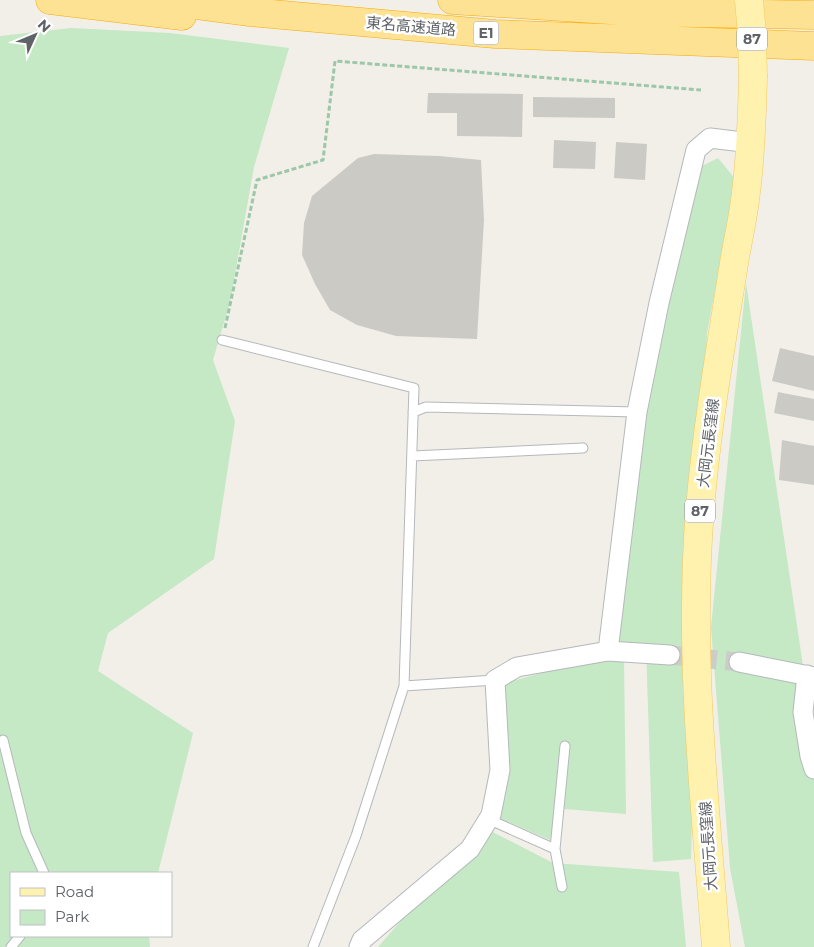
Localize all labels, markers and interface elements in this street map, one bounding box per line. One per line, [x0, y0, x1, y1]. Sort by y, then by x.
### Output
north arrow [10, 10, 60, 60]
street label: 東名高速道路 [365, 13, 457, 39]
text: N [34, 16, 55, 36]
road number: E1 [474, 22, 498, 44]
road number: 87 [737, 28, 767, 50]
street label: 大岡元長窪線 [693, 397, 723, 489]
road number: 87 [685, 500, 715, 522]
street label: 大岡元長窪線 [695, 800, 721, 892]
legend [10, 872, 172, 937]
text: Road [55, 882, 94, 901]
text: Park [55, 907, 89, 926]

